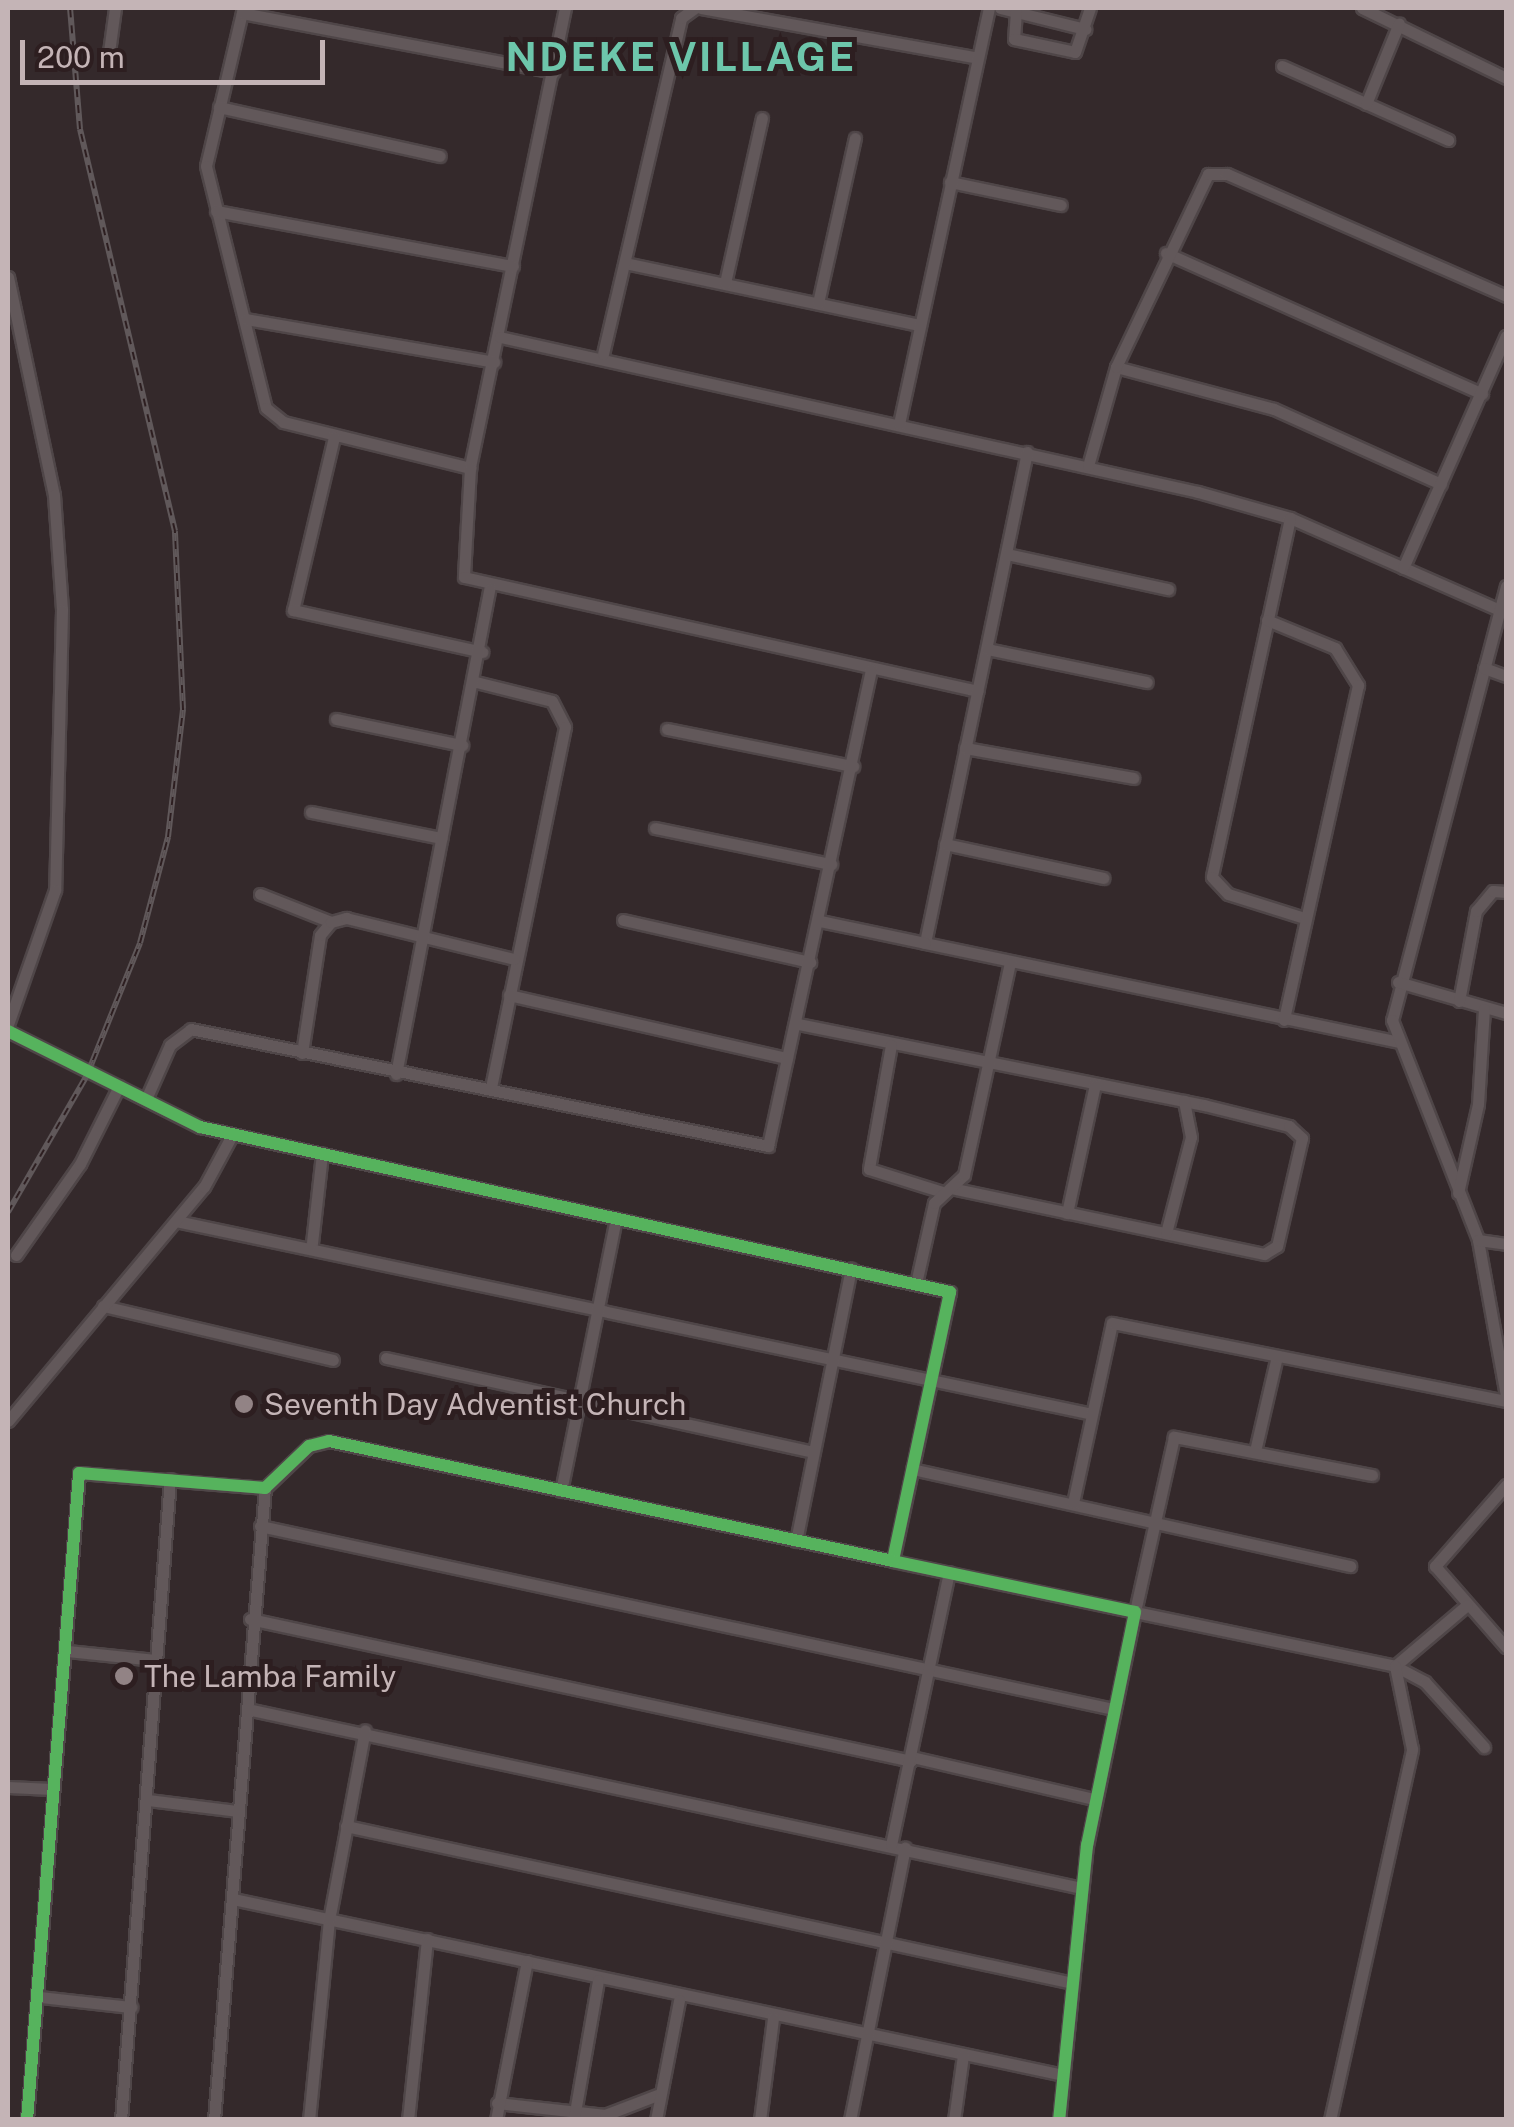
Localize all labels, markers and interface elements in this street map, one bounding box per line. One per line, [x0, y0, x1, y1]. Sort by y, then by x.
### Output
scale bar [25, 20, 330, 82]
district label: NDEKE VILLAGE [505, 33, 857, 81]
text: 200 m [37, 39, 125, 75]
place label: Seventh Day Adventist Church [264, 1386, 686, 1422]
marker: Seventh Day Adventist Church [233, 1393, 255, 1415]
place label: The Lamba Family [144, 1658, 397, 1694]
marker: The Lamba Family [113, 1665, 135, 1687]

